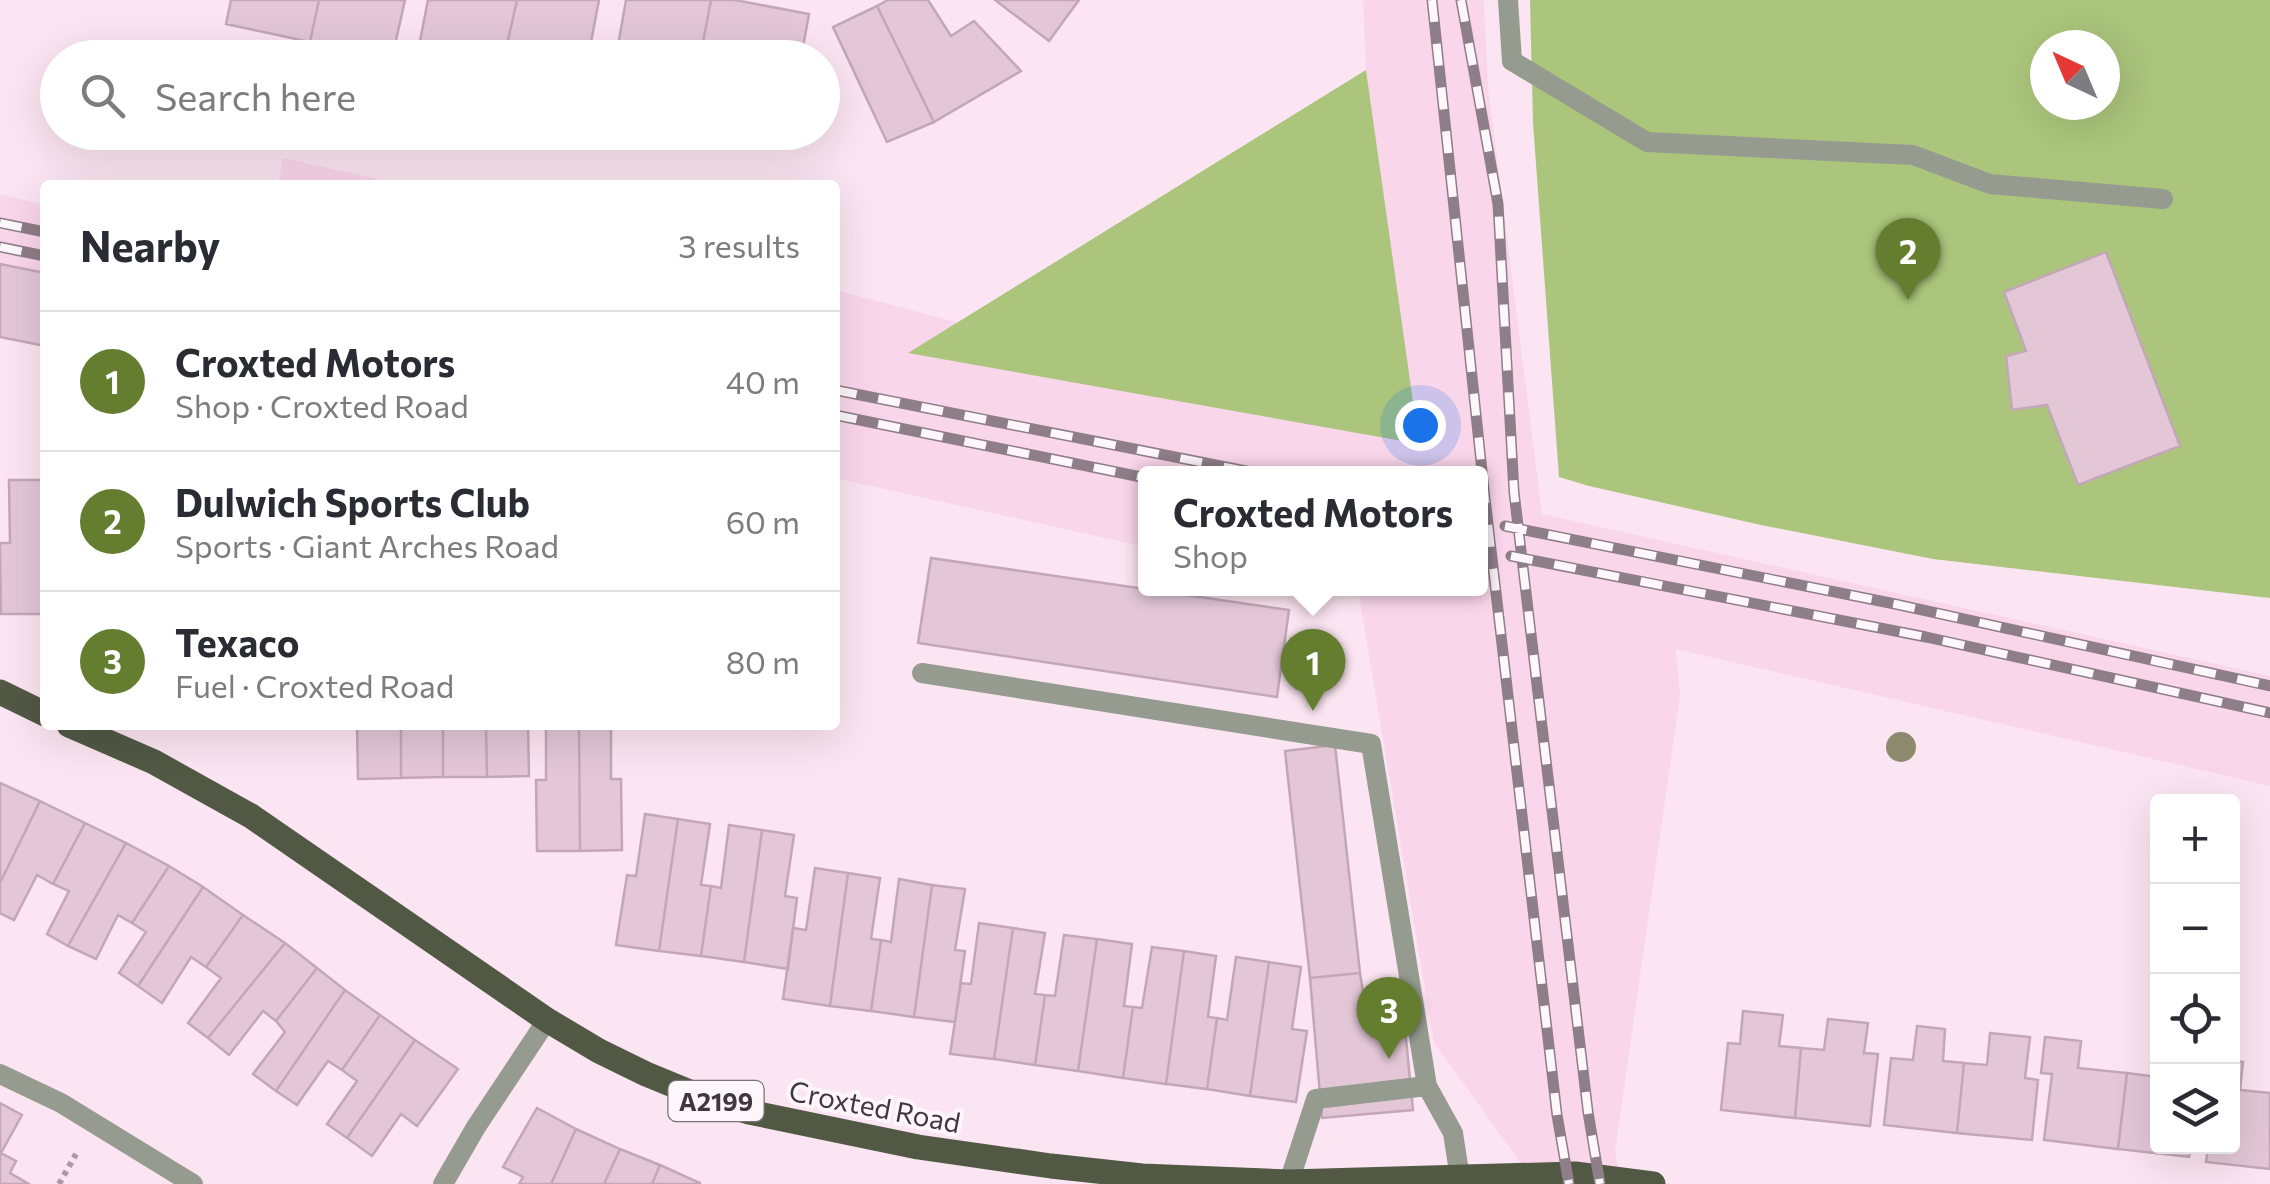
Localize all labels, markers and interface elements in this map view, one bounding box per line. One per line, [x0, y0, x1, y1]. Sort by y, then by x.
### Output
north arrow [2030, 30, 2120, 120]
search box [40, 40, 840, 150]
icon: search [75, 68, 130, 123]
text: Search here [155, 72, 356, 119]
pin: 2 [1876, 218, 1940, 300]
text: Nearby [80, 219, 220, 271]
text: 3 results [678, 225, 800, 265]
text: Croxted Motors [175, 338, 455, 385]
text: 1 [105, 361, 120, 401]
text: 40 m [726, 361, 800, 401]
text: Shop · Croxted Road [175, 385, 469, 425]
your location [1395, 400, 1446, 451]
popup [1138, 466, 1488, 596]
text: Dulwich Sports Club [175, 478, 530, 525]
text: Croxted Motors [1173, 488, 1453, 535]
text: 2 [103, 501, 122, 541]
text: 60 m [726, 501, 800, 541]
text: Sports · Giant Arches Road [175, 525, 559, 565]
text: Shop [1173, 535, 1248, 575]
text: Texaco [175, 618, 299, 665]
pin: 1 [1280, 628, 1346, 711]
text: 3 [103, 641, 122, 681]
text: 80 m [726, 641, 800, 681]
text: Fuel · Croxted Road [175, 665, 454, 705]
map controls [2150, 794, 2240, 1154]
button: + [2150, 794, 2240, 884]
button: − [2150, 884, 2240, 974]
button: locate [2150, 974, 2240, 1064]
pin: 3 [1356, 976, 1422, 1059]
button: layers [2150, 1064, 2240, 1154]
street label: Croxted Road [786, 1073, 964, 1139]
road number: A2199 [668, 1081, 764, 1121]

